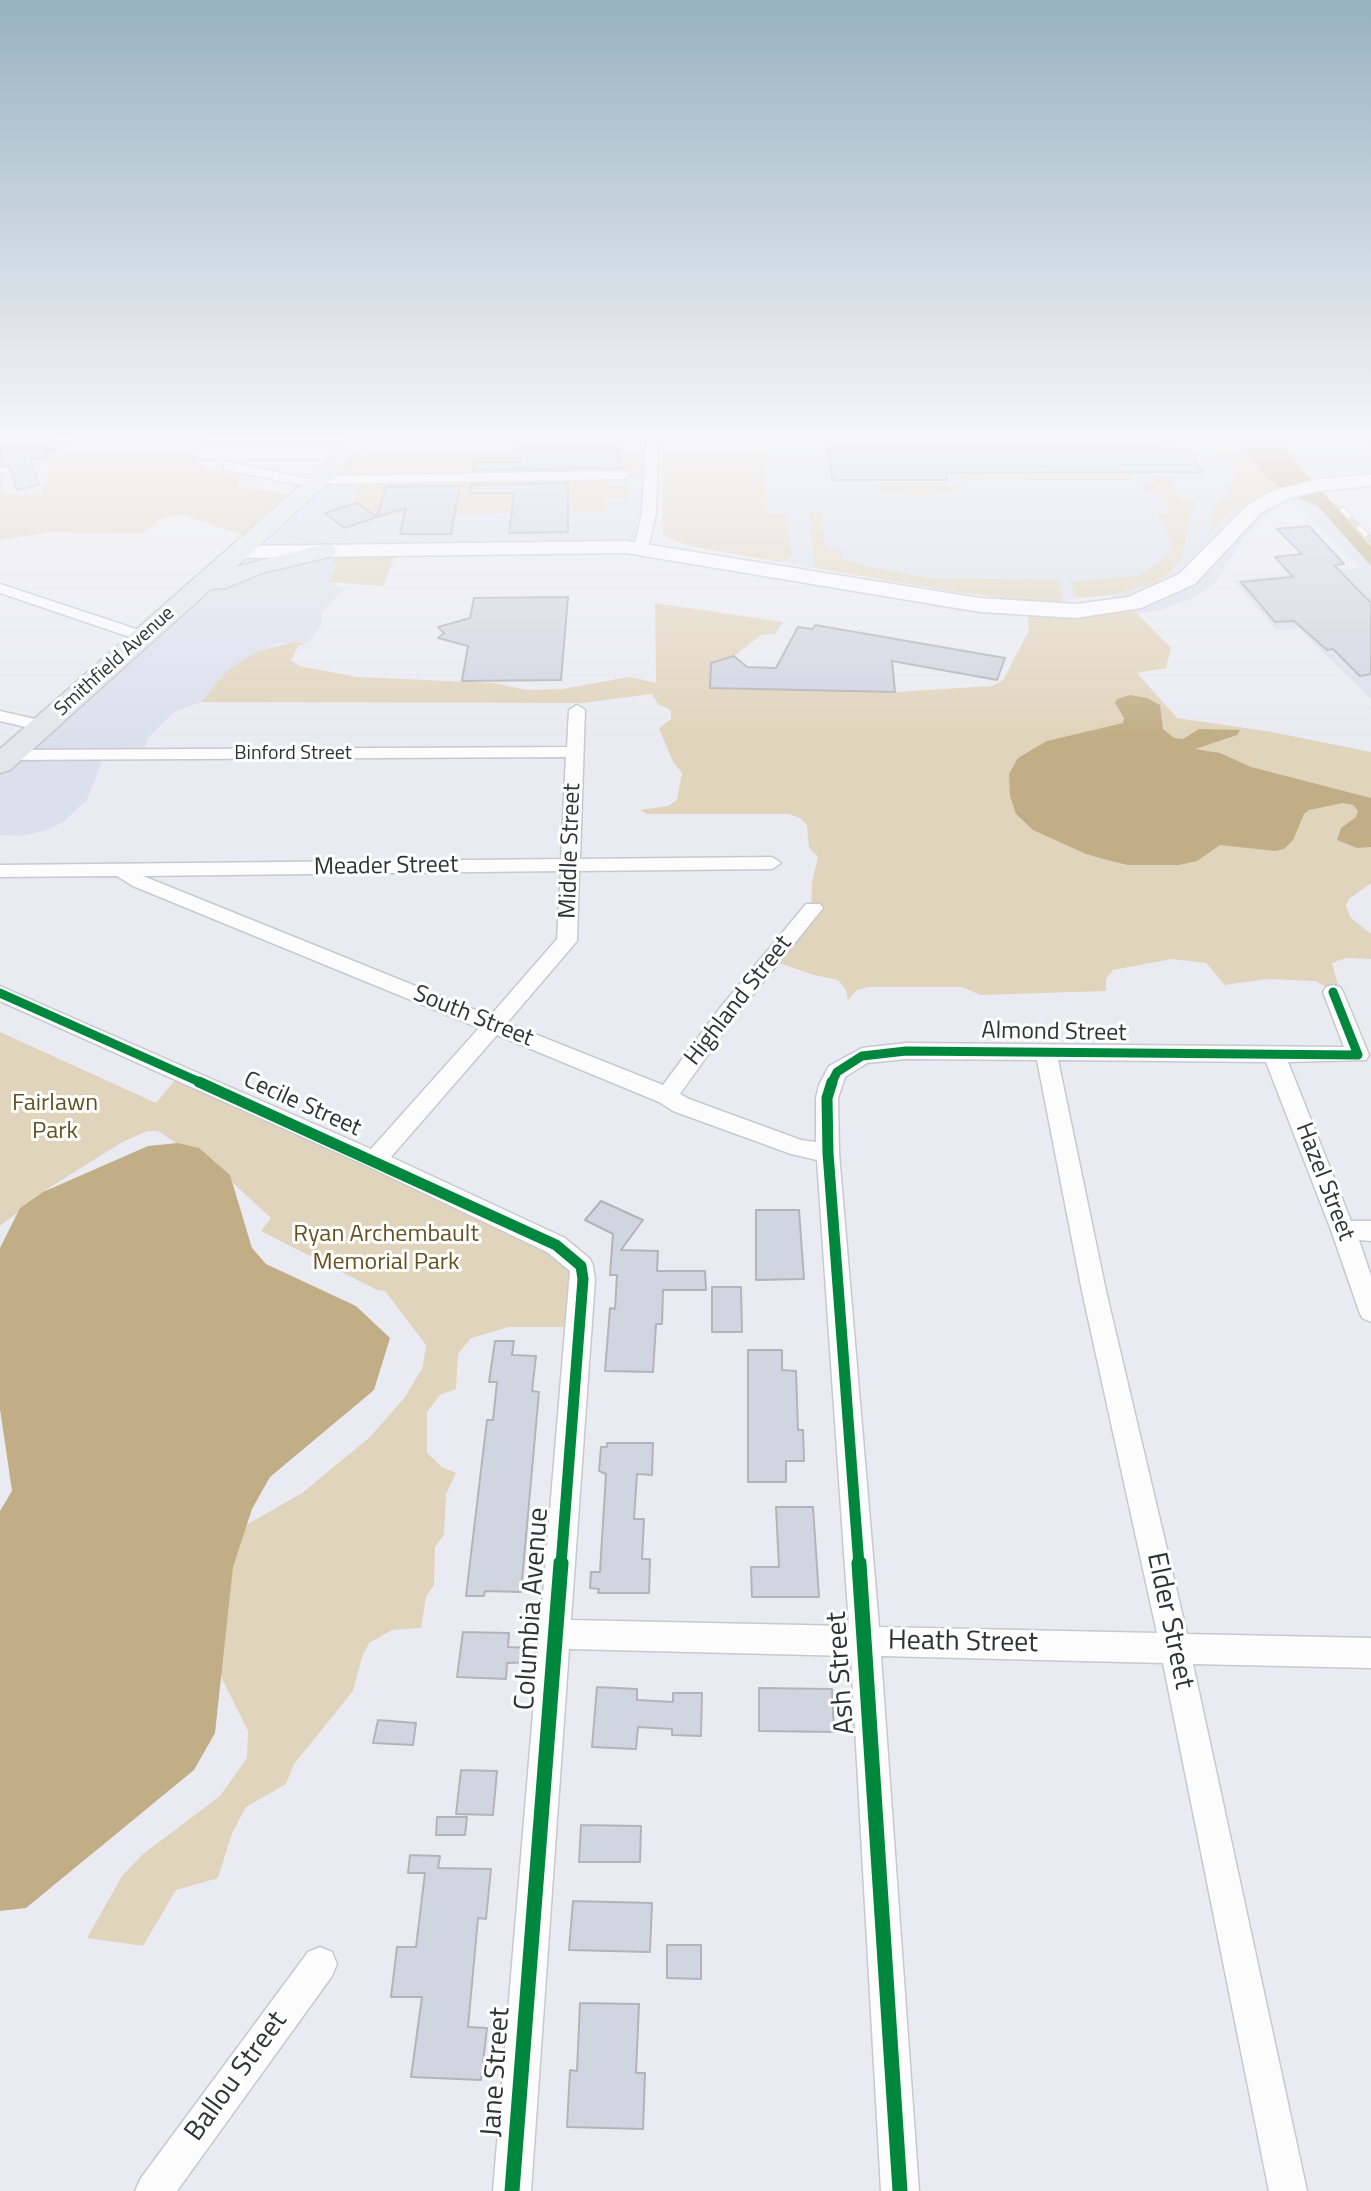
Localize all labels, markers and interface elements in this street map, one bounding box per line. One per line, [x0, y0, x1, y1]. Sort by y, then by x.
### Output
street label: Smithfield Avenue [50, 602, 180, 722]
street label: Binford Street [234, 742, 352, 766]
street label: Middle Street [554, 783, 588, 919]
street label: Meader Street [314, 851, 458, 883]
street label: Highland Street [679, 930, 799, 1072]
street label: South Street [409, 980, 537, 1054]
street label: Almond Street [981, 1017, 1127, 1049]
street label: Cecile Street [239, 1066, 365, 1144]
park label: Fairlawn Park [12, 1090, 98, 1146]
street label: Hazel Street [1288, 1119, 1360, 1245]
park label: Ryan Archembault Memorial Park [293, 1221, 479, 1277]
street label: Columbia Avenue [509, 1507, 557, 1711]
street label: Elder Street [1138, 1550, 1200, 1692]
street label: Ash Street [821, 1610, 863, 1736]
street label: Heath Street [888, 1625, 1038, 1661]
street label: Ballou Street [179, 2006, 295, 2148]
street label: Jane Street [476, 2006, 518, 2138]

